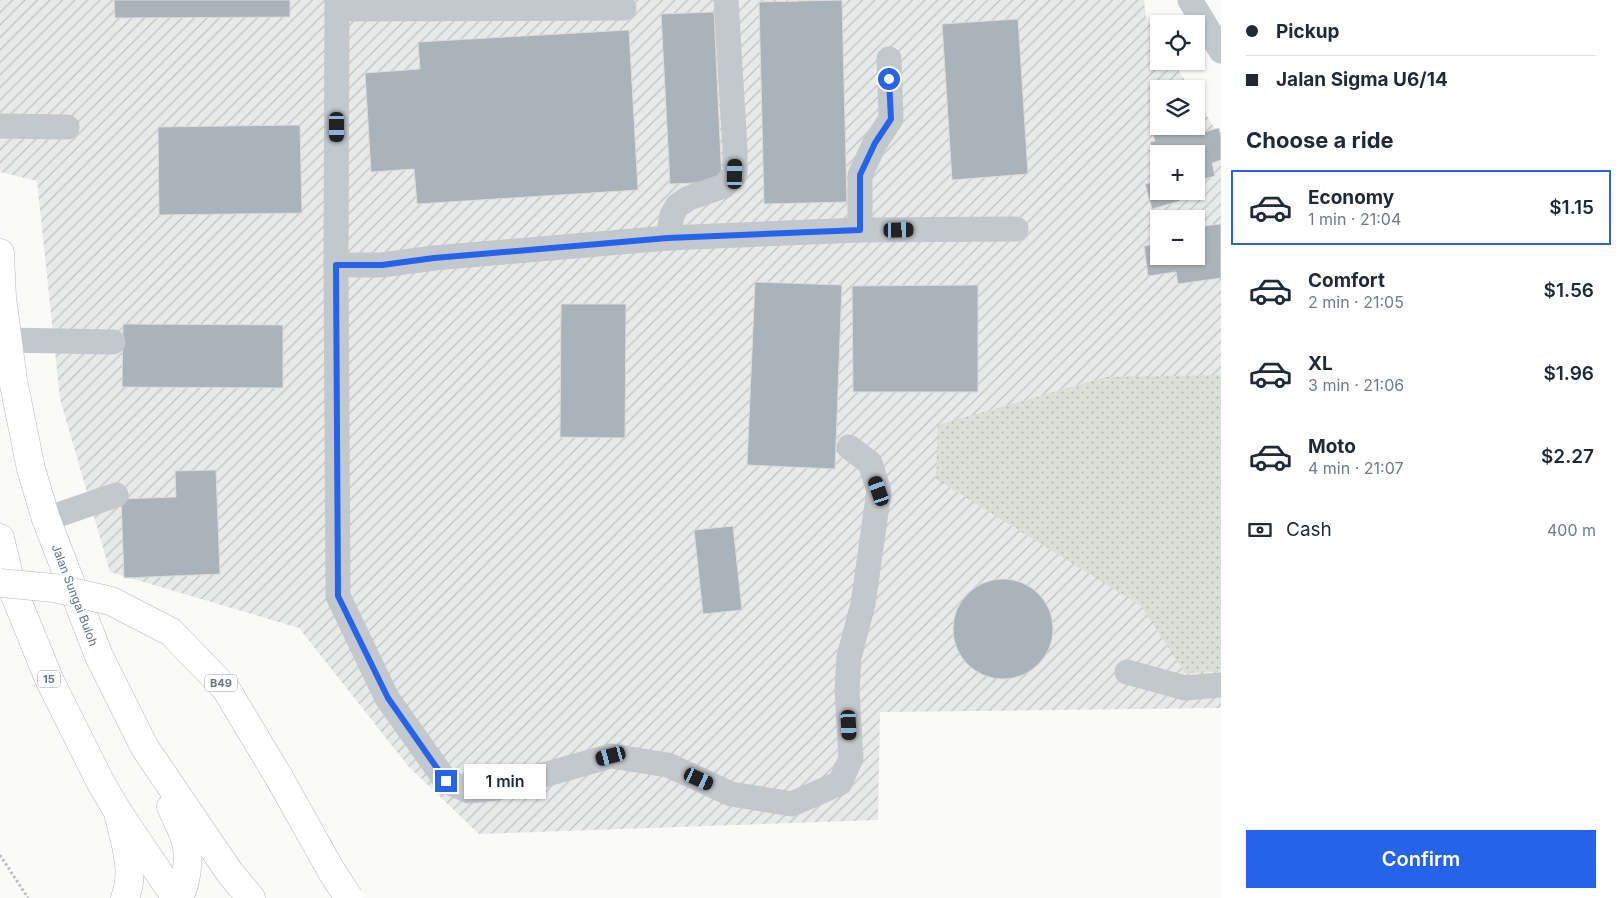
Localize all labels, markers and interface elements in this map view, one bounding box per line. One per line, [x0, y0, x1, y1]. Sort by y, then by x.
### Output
map controls [1150, 15, 1205, 265]
button: locate [1150, 15, 1205, 70]
text: Pickup [1276, 20, 1339, 43]
route start [878, 68, 900, 90]
text: Jalan Sigma U6/14 [1276, 68, 1448, 91]
button: layers [1150, 80, 1205, 135]
car [329, 112, 344, 142]
text: Choose a ride [1246, 127, 1394, 153]
button: + [1150, 145, 1205, 200]
car [727, 159, 742, 189]
icon: car [1248, 185, 1293, 230]
text: Economy [1308, 186, 1394, 209]
text: $1.15 [1549, 196, 1594, 219]
text: 1 min · 21:04 [1308, 209, 1401, 229]
button: − [1150, 210, 1205, 265]
car [883, 222, 914, 238]
icon: car [1248, 268, 1293, 313]
text: Comfort [1308, 269, 1385, 292]
text: $1.56 [1544, 279, 1594, 302]
text: 2 min · 21:05 [1308, 292, 1404, 312]
icon: car [1248, 351, 1293, 396]
text: XL [1308, 352, 1333, 375]
text: $1.96 [1543, 362, 1594, 385]
text: 3 min · 21:06 [1308, 375, 1404, 395]
icon: car [1248, 434, 1293, 479]
text: Moto [1308, 435, 1356, 458]
text: $2.27 [1541, 445, 1594, 468]
text: 4 min · 21:07 [1308, 458, 1404, 478]
car [867, 474, 890, 508]
icon: cash [1246, 516, 1274, 544]
text: Cash [1286, 518, 1332, 541]
text: 400 m [1547, 520, 1596, 540]
street label: Jalan Sungai Buloh [49, 542, 101, 648]
road number: 15 [38, 671, 60, 688]
road number: B49 [205, 674, 237, 691]
car [840, 710, 857, 740]
car [594, 745, 627, 767]
callout: 1 min [464, 764, 546, 798]
car [682, 766, 715, 792]
route end [435, 770, 457, 792]
text: 1 min [485, 771, 525, 791]
button: Confirm [1246, 830, 1596, 888]

